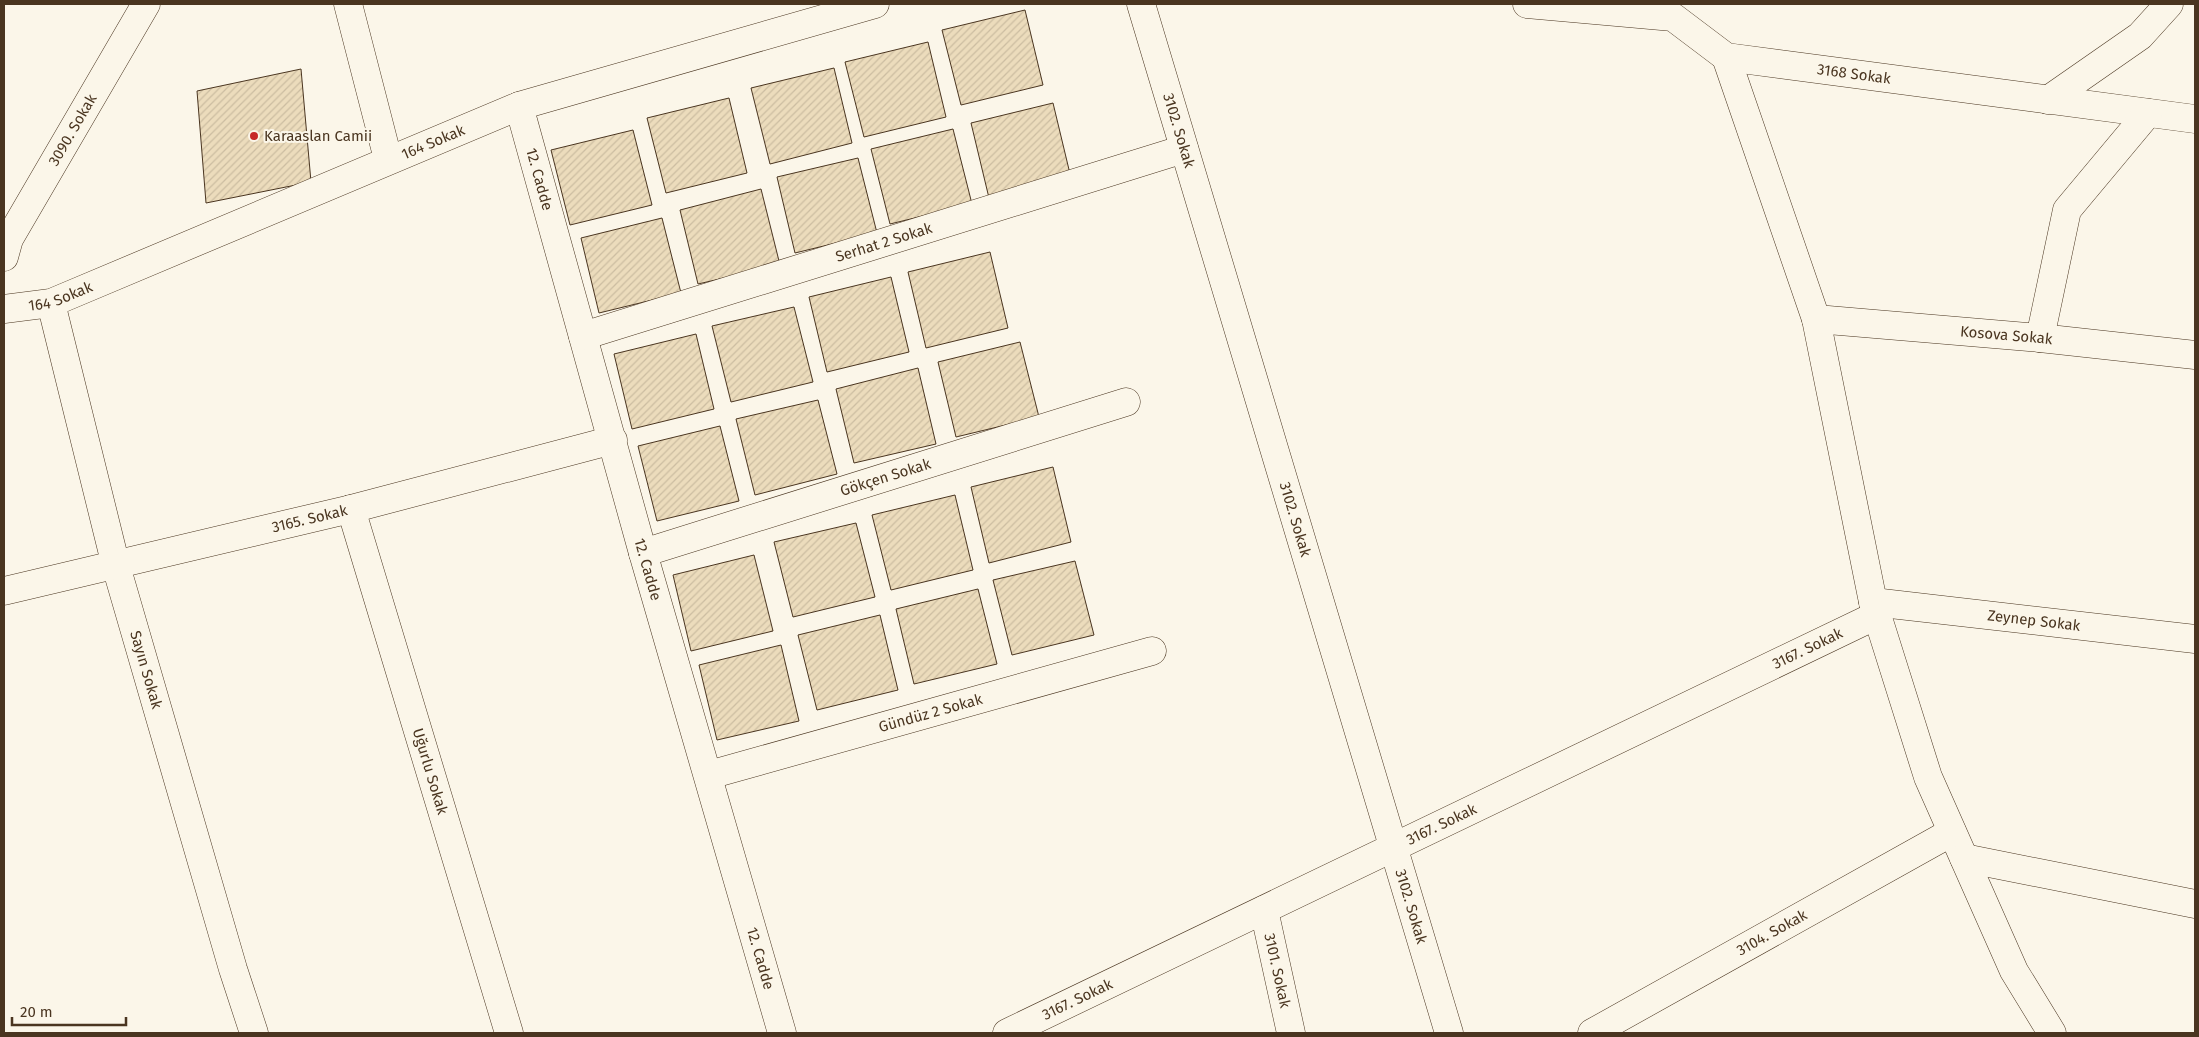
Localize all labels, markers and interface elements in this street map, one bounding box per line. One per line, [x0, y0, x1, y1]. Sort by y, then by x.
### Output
street label: 3168 Sokak [1816, 60, 1892, 88]
street label: 3090. Sokak [45, 91, 101, 169]
street label: 3102. Sokak [1159, 91, 1199, 170]
street label: 164 Sokak [399, 121, 468, 163]
place label: Karaaslan Camii [264, 127, 372, 145]
marker: Karaaslan Camii [248, 130, 260, 142]
street label: 12. Cadde [522, 146, 557, 213]
street label: Serhat 2 Sokak [833, 219, 935, 266]
street label: 164 Sokak [27, 278, 95, 315]
street label: Kosova Sokak [1959, 322, 2054, 348]
street label: Gökçen Sokak [838, 455, 933, 500]
street label: 3102. Sokak [1276, 480, 1315, 559]
street label: 3165. Sokak [270, 501, 349, 536]
street label: 12. Cadde [630, 536, 665, 603]
street label: Zeynep Sokak [1987, 606, 2082, 635]
street label: 3167. Sokak [1769, 624, 1846, 673]
street label: Sayın Sokak [126, 628, 166, 711]
street label: Gündüz 2 Sokak [877, 690, 985, 736]
street label: Uğurlu Sokak [409, 726, 452, 817]
street label: 3167. Sokak [1403, 800, 1480, 849]
street label: 3102. Sokak [1391, 867, 1431, 946]
street label: 3104. Sokak [1733, 906, 1811, 959]
street label: 12. Cadde [743, 925, 778, 992]
street label: 3101. Sokak [1260, 932, 1294, 1010]
street label: 3167. Sokak [1039, 975, 1116, 1024]
scale bar [12, 994, 126, 1026]
text: 20 m [20, 1003, 53, 1021]

